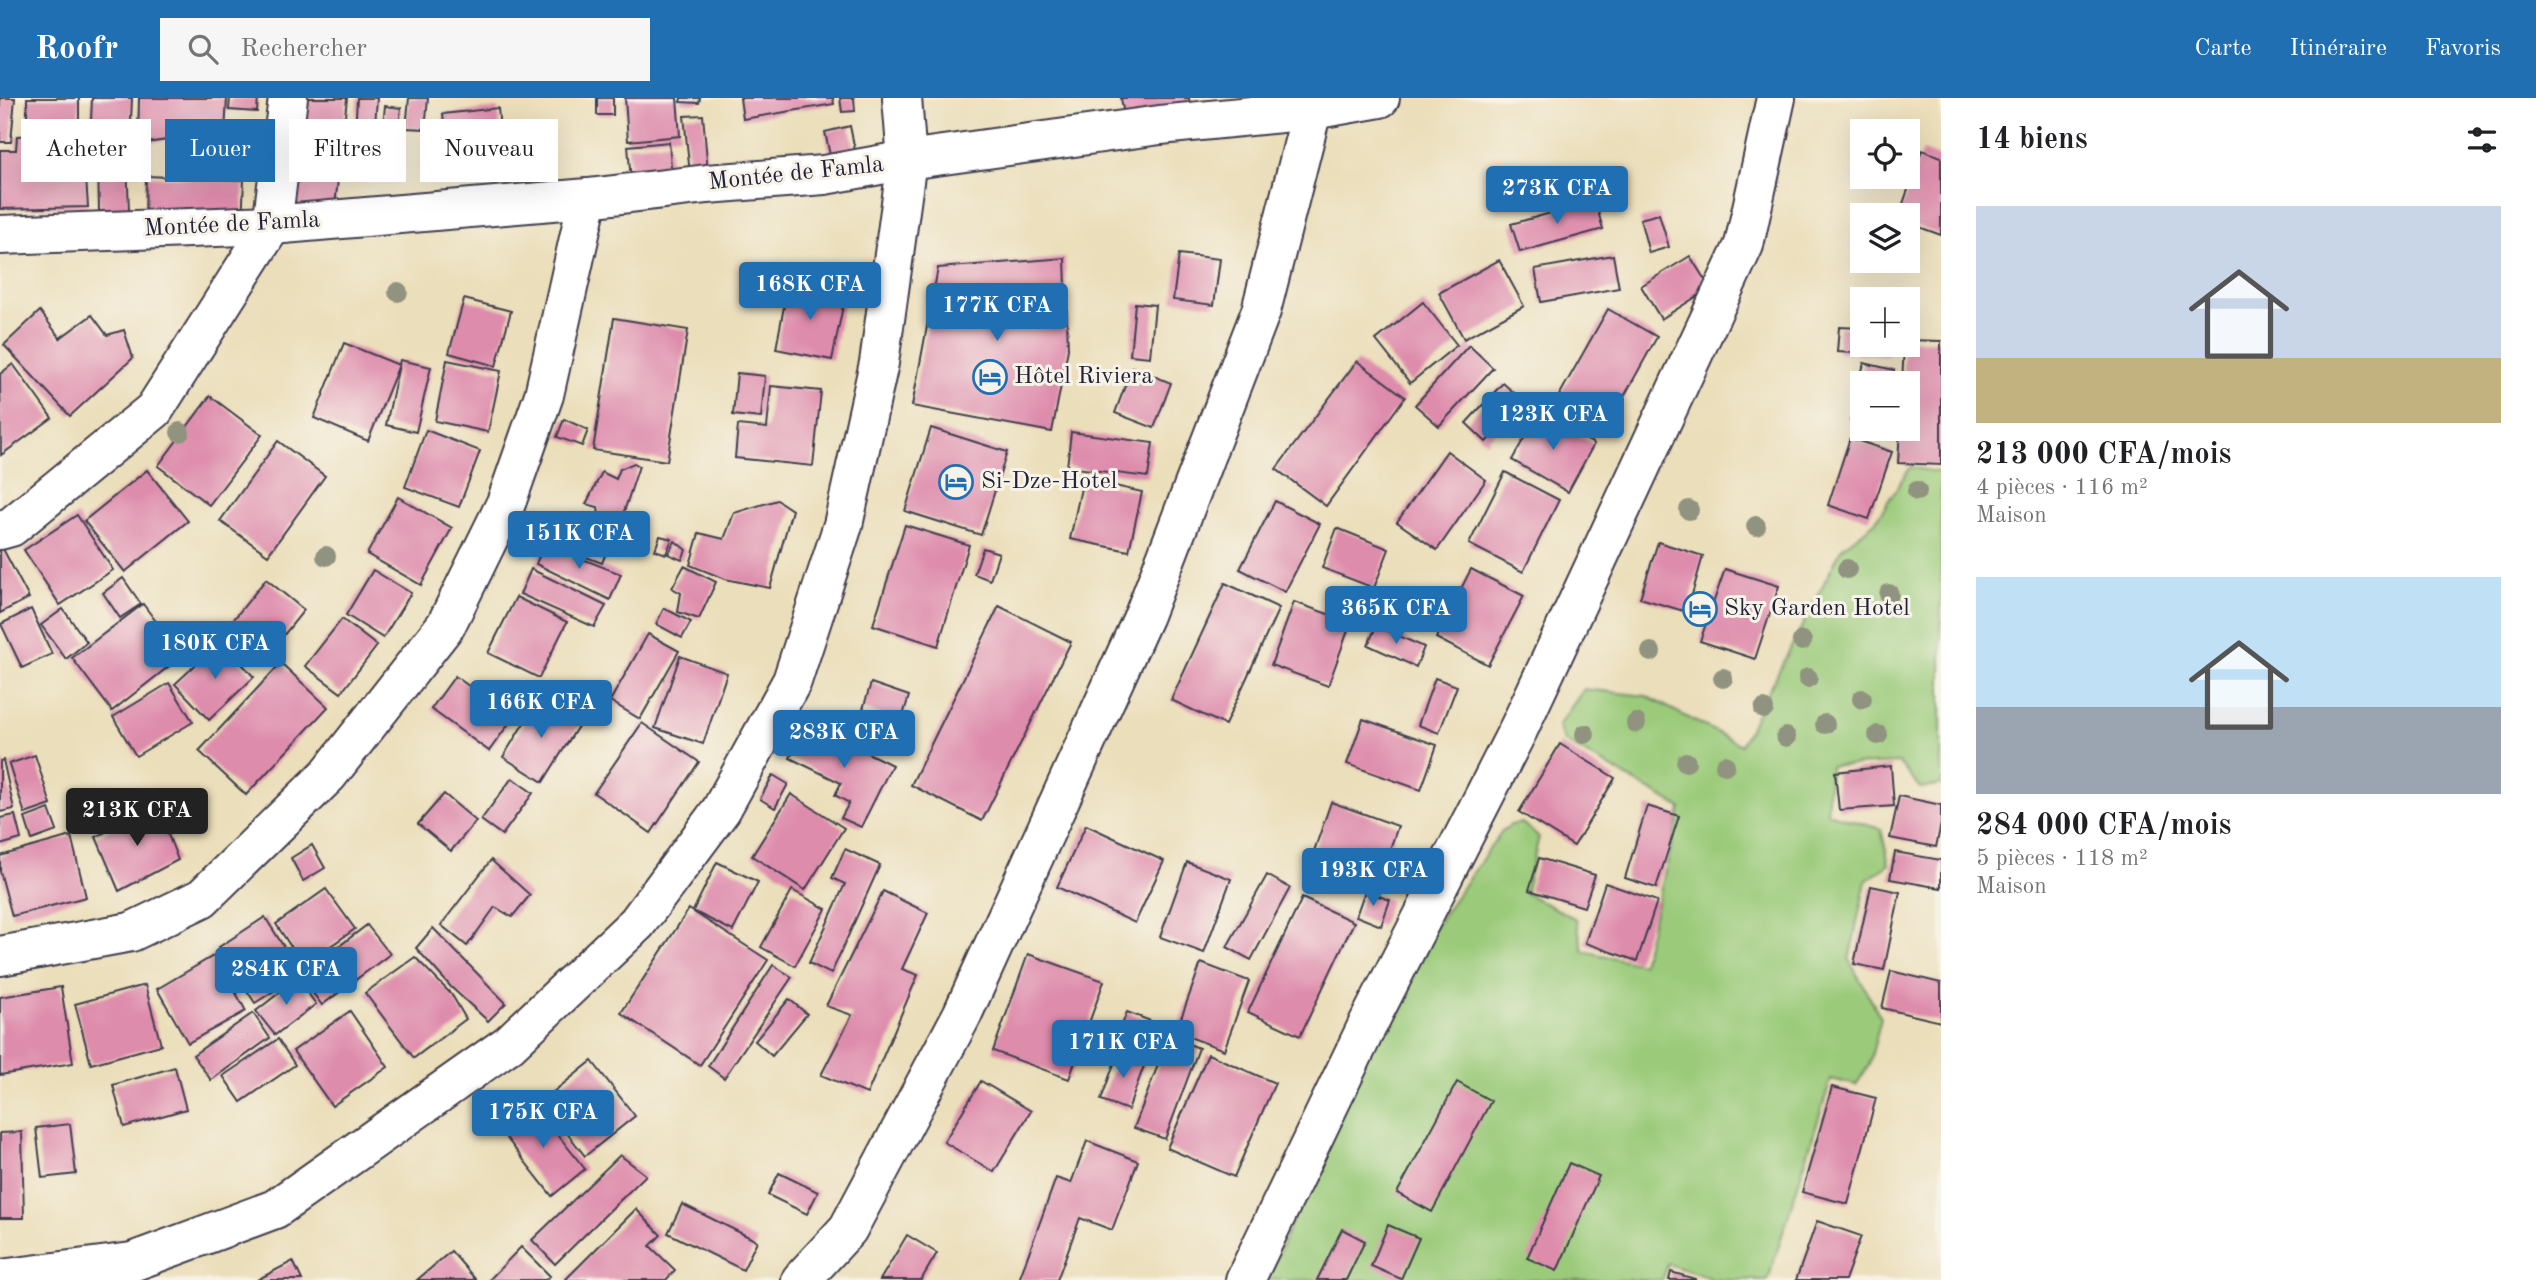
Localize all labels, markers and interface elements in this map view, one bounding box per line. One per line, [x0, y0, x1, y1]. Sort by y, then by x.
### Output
search box [160, 18, 650, 81]
icon: search [184, 30, 222, 68]
text: Roofr [35, 33, 118, 66]
text: Rechercher [240, 36, 367, 62]
text: Carte [2194, 37, 2252, 61]
text: Itinéraire [2290, 37, 2387, 61]
text: Favoris [2425, 37, 2501, 61]
chip: Acheter [21, 119, 151, 182]
chip: Louer [165, 119, 275, 182]
chip: Filtres [289, 119, 406, 182]
chip: Nouveau [420, 119, 558, 182]
map controls [1850, 119, 1920, 441]
button: locate [1850, 119, 1920, 189]
icon: filters [2463, 121, 2501, 159]
text: 14 biens [1976, 125, 2088, 155]
street label: Montée de Famla [707, 153, 885, 195]
pin: 273K CFA [1485, 166, 1629, 226]
text: 273K CFA [1502, 177, 1612, 200]
button: layers [1850, 203, 1920, 273]
street label: Montée de Famla [143, 208, 321, 242]
icon: home [2176, 251, 2302, 377]
pin: 168K CFA [738, 262, 882, 322]
text: 168K CFA [755, 273, 865, 296]
pin: 177K CFA [925, 284, 1069, 343]
button: + [1850, 287, 1920, 357]
text: 177K CFA [942, 294, 1052, 317]
hotel icon: Hôtel Riviera [971, 358, 1009, 396]
place label: Hôtel Riviera [1014, 365, 1153, 389]
button: − [1850, 371, 1920, 441]
pin: 123K CFA [1481, 392, 1625, 452]
text: 123K CFA [1498, 403, 1608, 426]
text: 213 000 CFA/mois [1976, 440, 2231, 470]
hotel icon: Si-Dze-Hotel [937, 463, 975, 501]
place label: Si-Dze-Hotel [981, 470, 1117, 494]
text: 4 pièces · 116 m² [1976, 476, 2148, 499]
text: Maison [1976, 504, 2047, 527]
pin: 151K CFA [507, 512, 651, 571]
text: 151K CFA [524, 522, 634, 545]
pin: 365K CFA [1324, 587, 1468, 646]
hotel icon: Sky Garden Hotel [1681, 590, 1719, 628]
text: 365K CFA [1341, 597, 1451, 620]
place label: Sky Garden Hotel [1724, 597, 1910, 621]
pin: 180K CFA [143, 622, 287, 681]
icon: home [2176, 622, 2302, 748]
text: 180K CFA [160, 632, 270, 655]
pin: 166K CFA [469, 680, 613, 740]
text: 166K CFA [486, 691, 596, 714]
pin: 283K CFA [772, 710, 916, 770]
text: 283K CFA [789, 721, 899, 744]
pin: 213K CFA [65, 788, 209, 848]
text: 213K CFA [82, 799, 192, 822]
text: 284 000 CFA/mois [1976, 811, 2231, 841]
text: 5 pièces · 118 m² [1976, 847, 2148, 870]
pin: 193K CFA [1301, 848, 1445, 908]
text: 193K CFA [1318, 859, 1428, 882]
text: Maison [1976, 875, 2047, 898]
pin: 284K CFA [214, 948, 358, 1007]
text: 284K CFA [231, 958, 341, 981]
pin: 171K CFA [1051, 1020, 1195, 1080]
text: 171K CFA [1068, 1031, 1178, 1054]
pin: 175K CFA [471, 1090, 615, 1150]
text: 175K CFA [488, 1101, 598, 1124]

